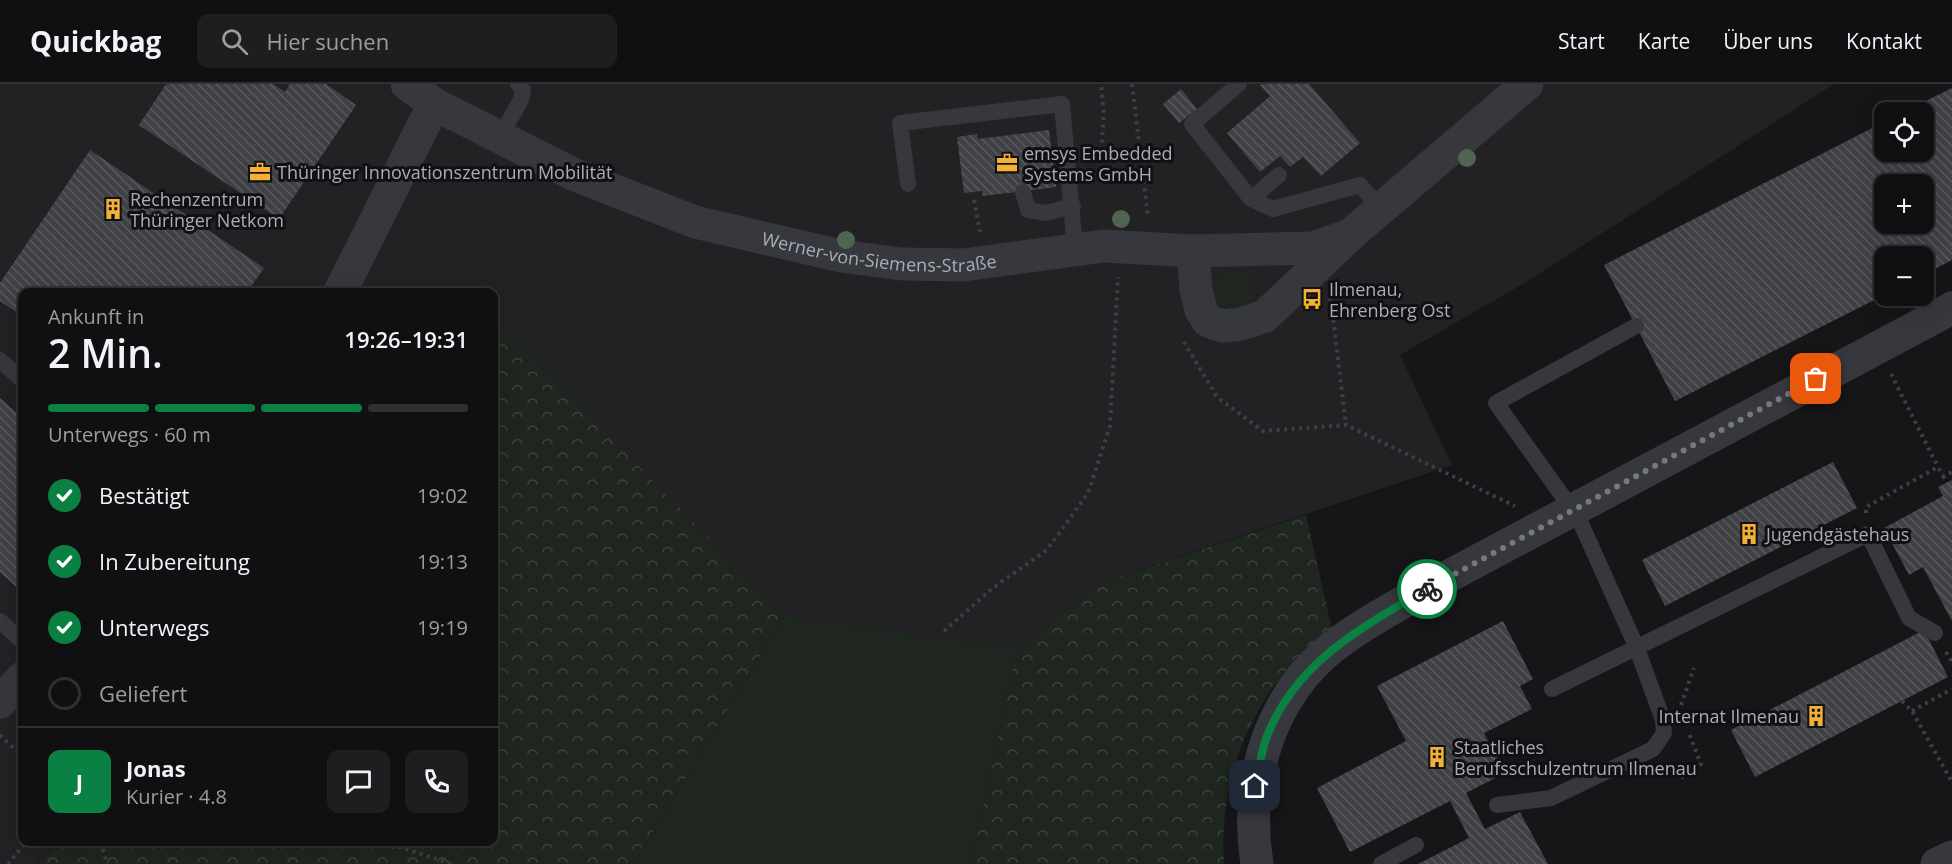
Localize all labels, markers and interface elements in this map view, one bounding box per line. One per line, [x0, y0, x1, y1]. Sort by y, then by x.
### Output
search box [197, 14, 617, 68]
text: Quickbag [30, 22, 161, 60]
icon: search [218, 25, 251, 58]
text: Hier suchen [266, 26, 389, 56]
text: Start [1558, 27, 1605, 55]
text: Karte [1638, 27, 1690, 55]
text: Über uns [1723, 27, 1813, 55]
text: Kontakt [1846, 27, 1922, 55]
map controls [1874, 102, 1934, 306]
button: locate [1874, 102, 1934, 162]
place label: emsys Embedded Systems GmbH [1024, 141, 1173, 186]
office icon: emsys Embedded Systems GmbH [995, 151, 1019, 175]
office icon: Thüringer Innovationszentrum Mobilität [248, 160, 272, 184]
place label: Thüringer Innovationszentrum Mobilität [277, 160, 612, 184]
button: + [1874, 174, 1934, 234]
place label: Rechenzentrum Thüringer Netkom [130, 187, 284, 232]
building icon: Rechenzentrum Thüringer Netkom [101, 197, 125, 221]
street label: Werner-von-Siemens-Straße [760, 226, 998, 277]
button: − [1874, 246, 1934, 306]
place label: Ilmenau, Ehrenberg Ost [1329, 277, 1450, 322]
bus stop icon: Ilmenau, Ehrenberg Ost [1300, 287, 1324, 311]
text: Ankunft in [48, 303, 144, 330]
text: 19:26–19:31 [344, 324, 468, 354]
text: 2 Min. [48, 326, 163, 379]
pin [1790, 353, 1841, 404]
icon: bag [1799, 362, 1832, 395]
text: Unterwegs · 60 m [48, 421, 211, 448]
icon: check [48, 479, 81, 512]
text: Bestätigt [99, 480, 189, 510]
text: 19:02 [417, 482, 468, 509]
building icon: Jugendgästehaus [1737, 522, 1761, 546]
place label: Jugendgästehaus [1764, 522, 1909, 546]
icon: check [48, 545, 81, 578]
text: In Zubereitung [99, 546, 250, 576]
text: 19:13 [417, 548, 468, 575]
courier [1397, 559, 1457, 619]
icon: bike [1411, 573, 1444, 606]
icon: check [48, 611, 81, 644]
text: Unterwegs [99, 612, 210, 642]
text: 19:19 [417, 614, 468, 641]
text: Geliefert [99, 678, 187, 708]
place label: Internat Ilmenau [1658, 704, 1799, 728]
building icon: Internat Ilmenau [1804, 704, 1828, 728]
place label: Staatliches Berufsschulzentrum Ilmenau [1454, 735, 1697, 780]
building icon: Staatliches Berufsschulzentrum Ilmenau [1425, 745, 1449, 769]
button: chat [327, 750, 390, 813]
button: phone [405, 750, 468, 813]
text: Jonas [126, 753, 186, 783]
pin [1229, 760, 1280, 811]
text: J [76, 766, 83, 796]
icon: home [1238, 769, 1271, 802]
text: Kurier · 4.8 [126, 783, 227, 810]

